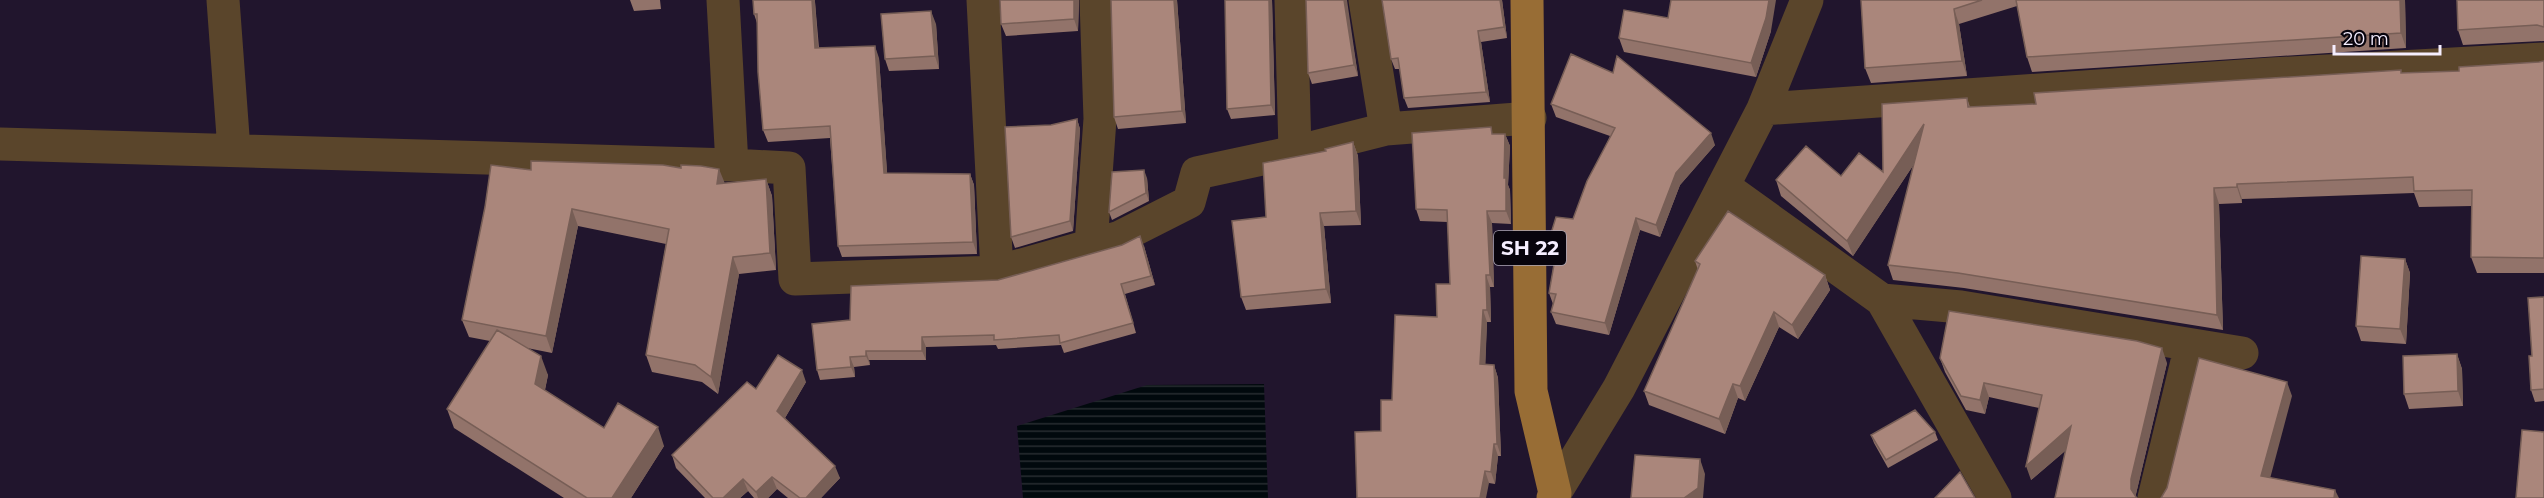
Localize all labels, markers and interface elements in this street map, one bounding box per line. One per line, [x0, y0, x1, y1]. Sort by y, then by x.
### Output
scale bar [2334, 18, 2440, 56]
text: 20 m [2343, 28, 2389, 50]
road number: SH 22 [1494, 231, 1566, 265]

